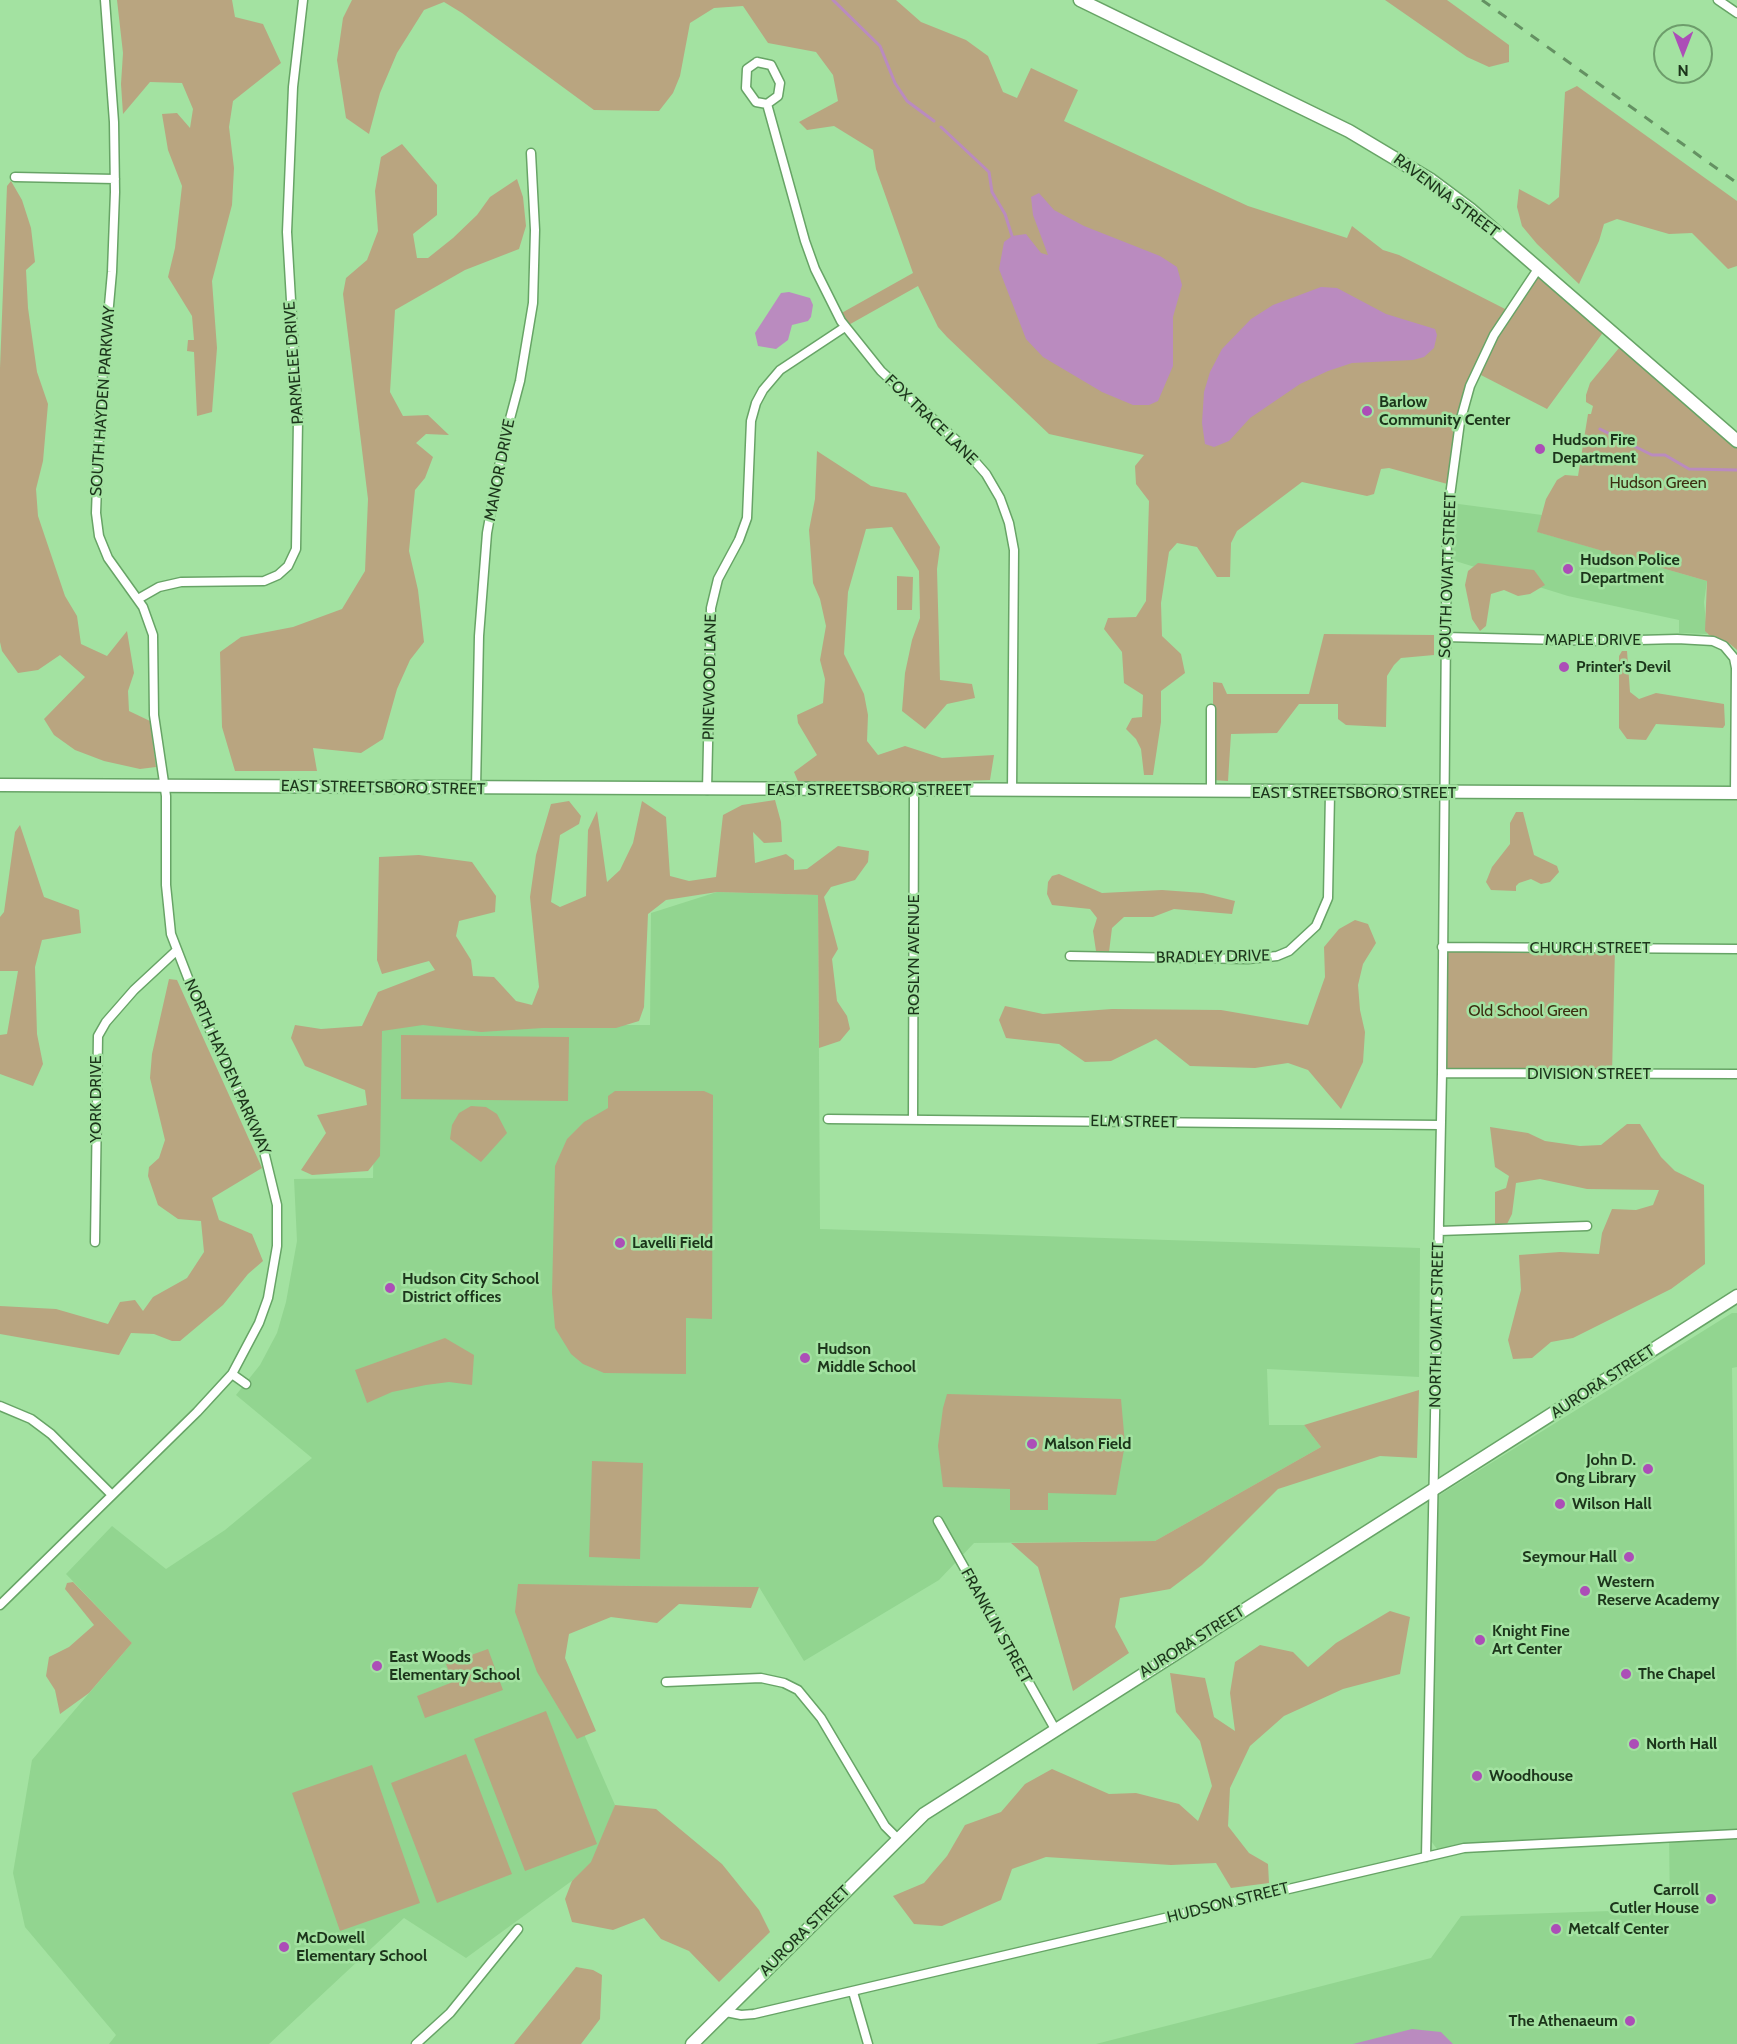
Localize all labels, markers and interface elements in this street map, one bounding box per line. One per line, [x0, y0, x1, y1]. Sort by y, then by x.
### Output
north arrow [1653, 24, 1713, 84]
text: N [1677, 61, 1689, 80]
street label: RAVENNA STREET [1389, 150, 1503, 242]
street label: PARMELEE DRIVE [280, 301, 308, 425]
street label: SOUTH HAYDEN PARKWAY [87, 305, 119, 497]
street label: FOX TRACE LANE [881, 371, 981, 469]
place label: Barlow Community Center [1379, 392, 1510, 430]
marker: Barlow Community Center [1360, 404, 1374, 418]
street label: MANOR DRIVE [481, 417, 519, 523]
place label: Hudson Fire Department [1552, 430, 1636, 468]
marker: Hudson Fire Department [1533, 442, 1547, 456]
park label: Hudson Green [1609, 473, 1707, 493]
street label: SOUTH OVIATT STREET [1436, 492, 1460, 658]
place label: Hudson Police Department [1580, 550, 1680, 588]
marker: Hudson Police Department [1561, 562, 1575, 576]
street label: PINEWOOD LANE [699, 614, 721, 740]
street label: MAPLE DRIVE [1545, 630, 1641, 650]
place label: Printer's Devil [1576, 657, 1671, 677]
marker: Printer's Devil [1557, 660, 1571, 674]
street label: EAST STREETSBORO STREET [281, 777, 485, 799]
street label: EAST STREETSBORO STREET [767, 780, 971, 800]
street label: EAST STREETSBORO STREET [1252, 783, 1456, 803]
street label: ROSLYN AVENUE [904, 894, 924, 1016]
street label: CHURCH STREET [1530, 938, 1650, 958]
street label: BRADLEY DRIVE [1156, 946, 1270, 968]
street label: NORTH HAYDEN PARKWAY [179, 976, 275, 1158]
park label: Old School Green [1468, 1001, 1588, 1021]
street label: YORK DRIVE [86, 1055, 106, 1143]
street label: DIVISION STREET [1527, 1064, 1651, 1084]
street label: ELM STREET [1090, 1112, 1178, 1132]
place label: Lavelli Field [632, 1233, 713, 1253]
marker: Lavelli Field [613, 1236, 627, 1250]
street label: NORTH OVIATT STREET [1426, 1242, 1448, 1408]
place label: Hudson City School District offices [402, 1269, 539, 1307]
marker: Hudson City School District offices [383, 1281, 397, 1295]
place label: Hudson Middle School [817, 1339, 916, 1377]
street label: AURORA STREET [1547, 1341, 1659, 1423]
marker: Hudson Middle School [798, 1351, 812, 1365]
place label: Malson Field [1044, 1434, 1131, 1454]
marker: Malson Field [1025, 1437, 1039, 1451]
place label: John D. Ong Library [1556, 1450, 1636, 1488]
marker: John D. Ong Library [1641, 1462, 1655, 1476]
place label: Wilson Hall [1572, 1494, 1652, 1514]
marker: Wilson Hall [1553, 1497, 1567, 1511]
place label: Seymour Hall [1522, 1547, 1617, 1567]
marker: Seymour Hall [1622, 1550, 1636, 1564]
street label: FRANKLIN STREET [956, 1565, 1036, 1687]
place label: Western Reserve Academy [1597, 1572, 1720, 1610]
marker: Western Reserve Academy [1578, 1584, 1592, 1598]
street label: AURORA STREET [1136, 1602, 1248, 1682]
place label: Knight Fine Art Center [1492, 1621, 1570, 1659]
marker: Knight Fine Art Center [1473, 1633, 1487, 1647]
place label: East Woods Elementary School [389, 1647, 520, 1685]
marker: East Woods Elementary School [370, 1659, 384, 1673]
place label: The Chapel [1638, 1664, 1716, 1684]
marker: The Chapel [1619, 1667, 1633, 1681]
place label: North Hall [1646, 1734, 1717, 1754]
marker: North Hall [1627, 1737, 1641, 1751]
place label: Woodhouse [1489, 1766, 1573, 1786]
marker: Woodhouse [1470, 1769, 1484, 1783]
street label: HUDSON STREET [1165, 1879, 1291, 1927]
place label: Carroll Cutler House [1609, 1880, 1699, 1918]
street label: AURORA STREET [756, 1882, 854, 1980]
marker: Carroll Cutler House [1704, 1892, 1718, 1906]
place label: Metcalf Center [1568, 1919, 1669, 1939]
marker: Metcalf Center [1549, 1922, 1563, 1936]
place label: McDowell Elementary School [296, 1928, 427, 1966]
marker: McDowell Elementary School [277, 1940, 291, 1954]
place label: The Athenaeum [1509, 2011, 1618, 2031]
marker: The Athenaeum [1623, 2014, 1637, 2028]

